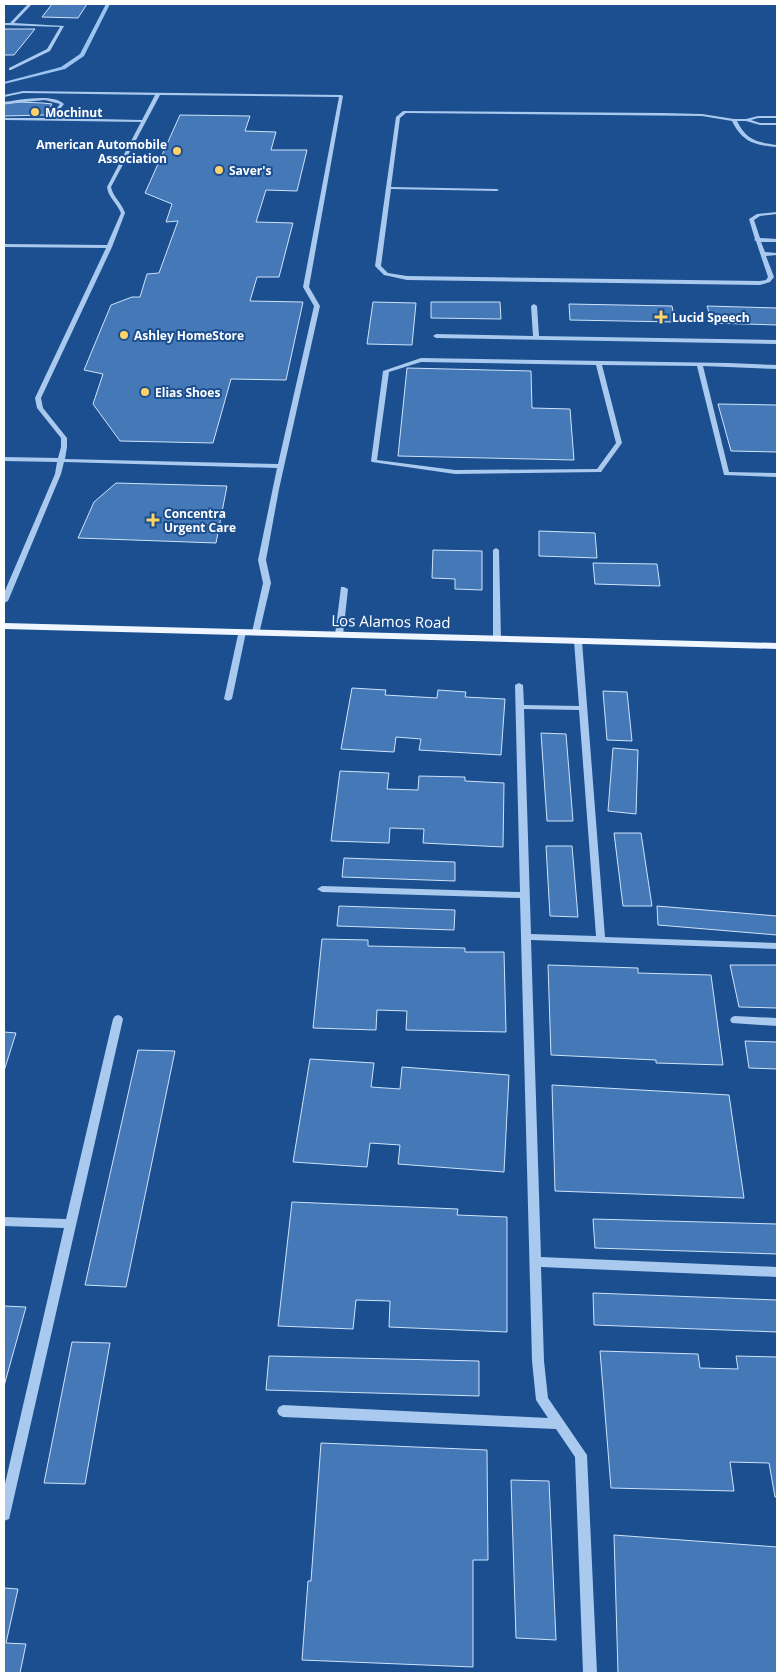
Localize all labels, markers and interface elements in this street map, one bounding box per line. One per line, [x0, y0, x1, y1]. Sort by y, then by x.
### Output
place label: Mochinut [45, 104, 102, 121]
marker: Mochinut [29, 106, 41, 118]
place label: American Automobile Association [36, 136, 167, 167]
marker: American Automobile Association [171, 145, 183, 157]
place label: Saver's [229, 162, 271, 179]
marker: Saver's [213, 164, 225, 176]
place label: Lucid Speech [672, 309, 750, 326]
marker: Lucid Speech [654, 310, 668, 324]
place label: Ashley HomeStore [134, 327, 244, 344]
marker: Ashley HomeStore [118, 329, 130, 341]
place label: Elias Shoes [155, 384, 220, 401]
marker: Elias Shoes [139, 386, 151, 398]
place label: Concentra Urgent Care [164, 505, 236, 536]
marker: Concentra Urgent Care [146, 513, 160, 527]
street label: Los Alamos Road [331, 610, 451, 632]

